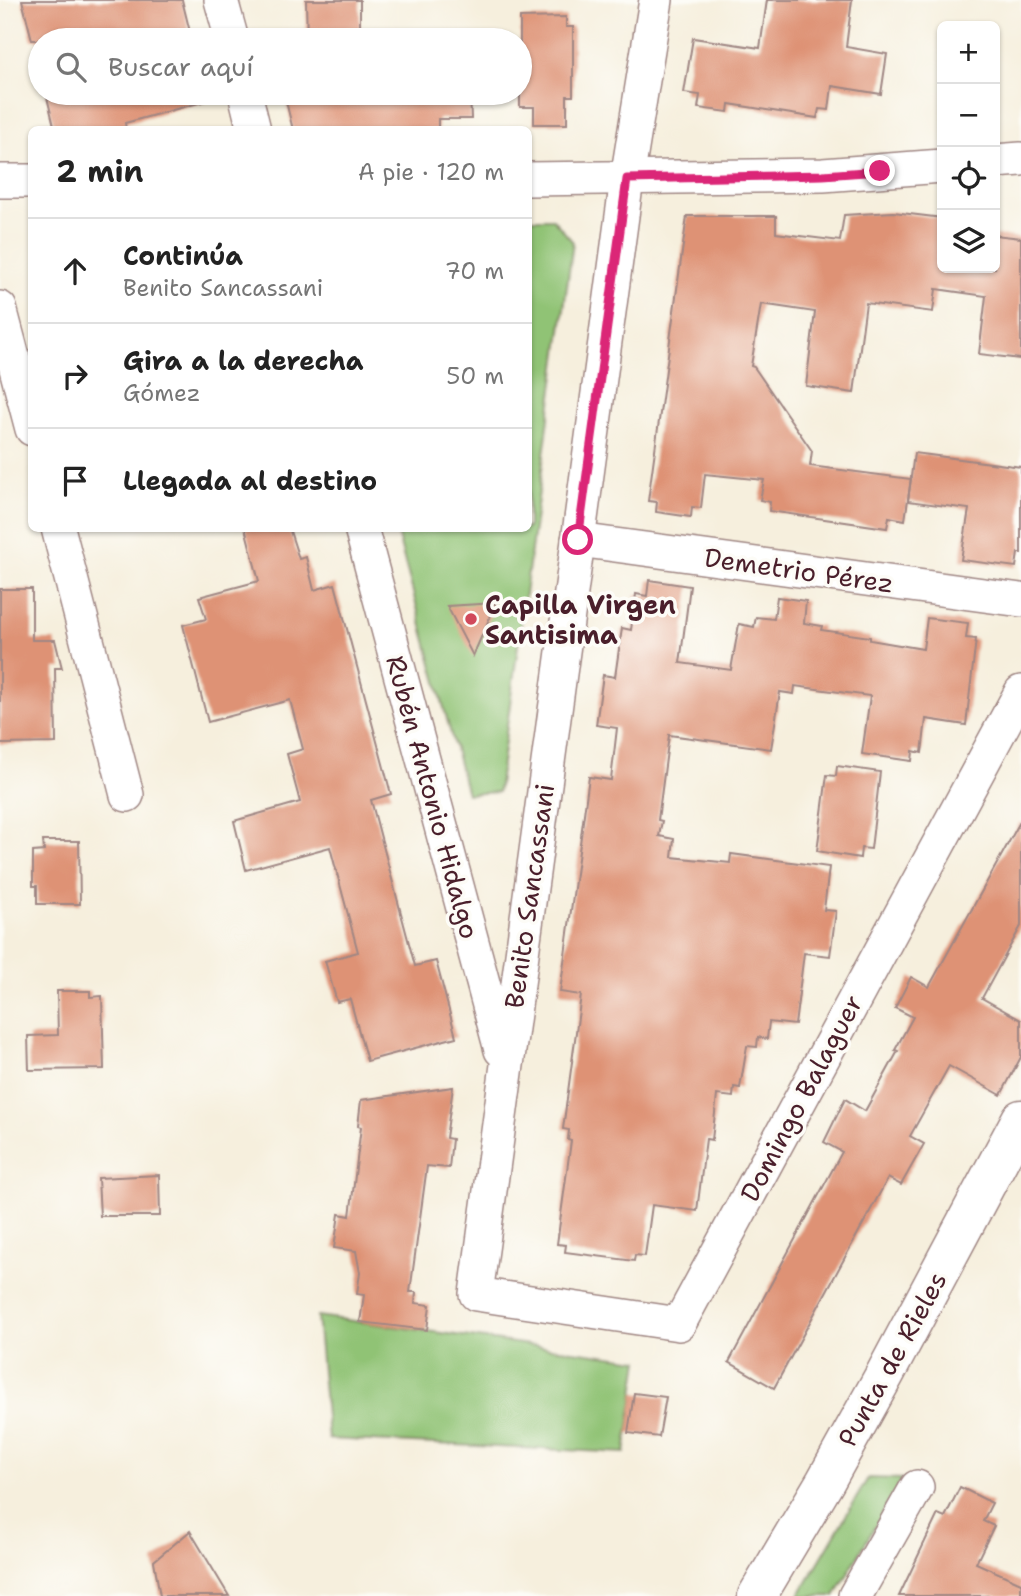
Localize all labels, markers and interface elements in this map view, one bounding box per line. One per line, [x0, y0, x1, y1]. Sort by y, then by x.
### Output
map controls [937, 21, 1000, 273]
button: + [937, 21, 1000, 84]
search box [28, 28, 532, 105]
icon: search [52, 48, 90, 86]
text: Buscar aquí [108, 49, 254, 84]
button: − [937, 84, 1000, 147]
button: locate [937, 147, 1000, 210]
text: 2 min [56, 151, 143, 192]
route end [864, 155, 895, 186]
text: A pie · 120 m [358, 157, 504, 187]
button: layers [937, 210, 1000, 273]
text: Continúa [123, 238, 243, 273]
icon: ahead [56, 252, 94, 290]
text: 70 m [445, 256, 504, 286]
text: Benito Sancassani [123, 273, 323, 303]
text: Gira a la derecha [123, 343, 364, 378]
icon: right [56, 357, 94, 395]
text: 50 m [446, 361, 504, 391]
text: Gómez [123, 378, 201, 408]
icon: arrive [56, 462, 94, 500]
text: Llegada al destino [123, 463, 377, 498]
route start [562, 524, 593, 555]
street label: Demetrio Pérez [702, 539, 896, 601]
place label: Capilla Virgen Santisima [485, 587, 676, 652]
marker: Capilla Virgen Santisima [463, 611, 479, 627]
street label: Rubén Antonio Hidalgo [378, 652, 488, 942]
street label: Benito Sancassani [496, 782, 562, 1010]
street label: Domingo Balaguer [732, 988, 870, 1208]
street label: Punta de Rieles [829, 1265, 955, 1453]

